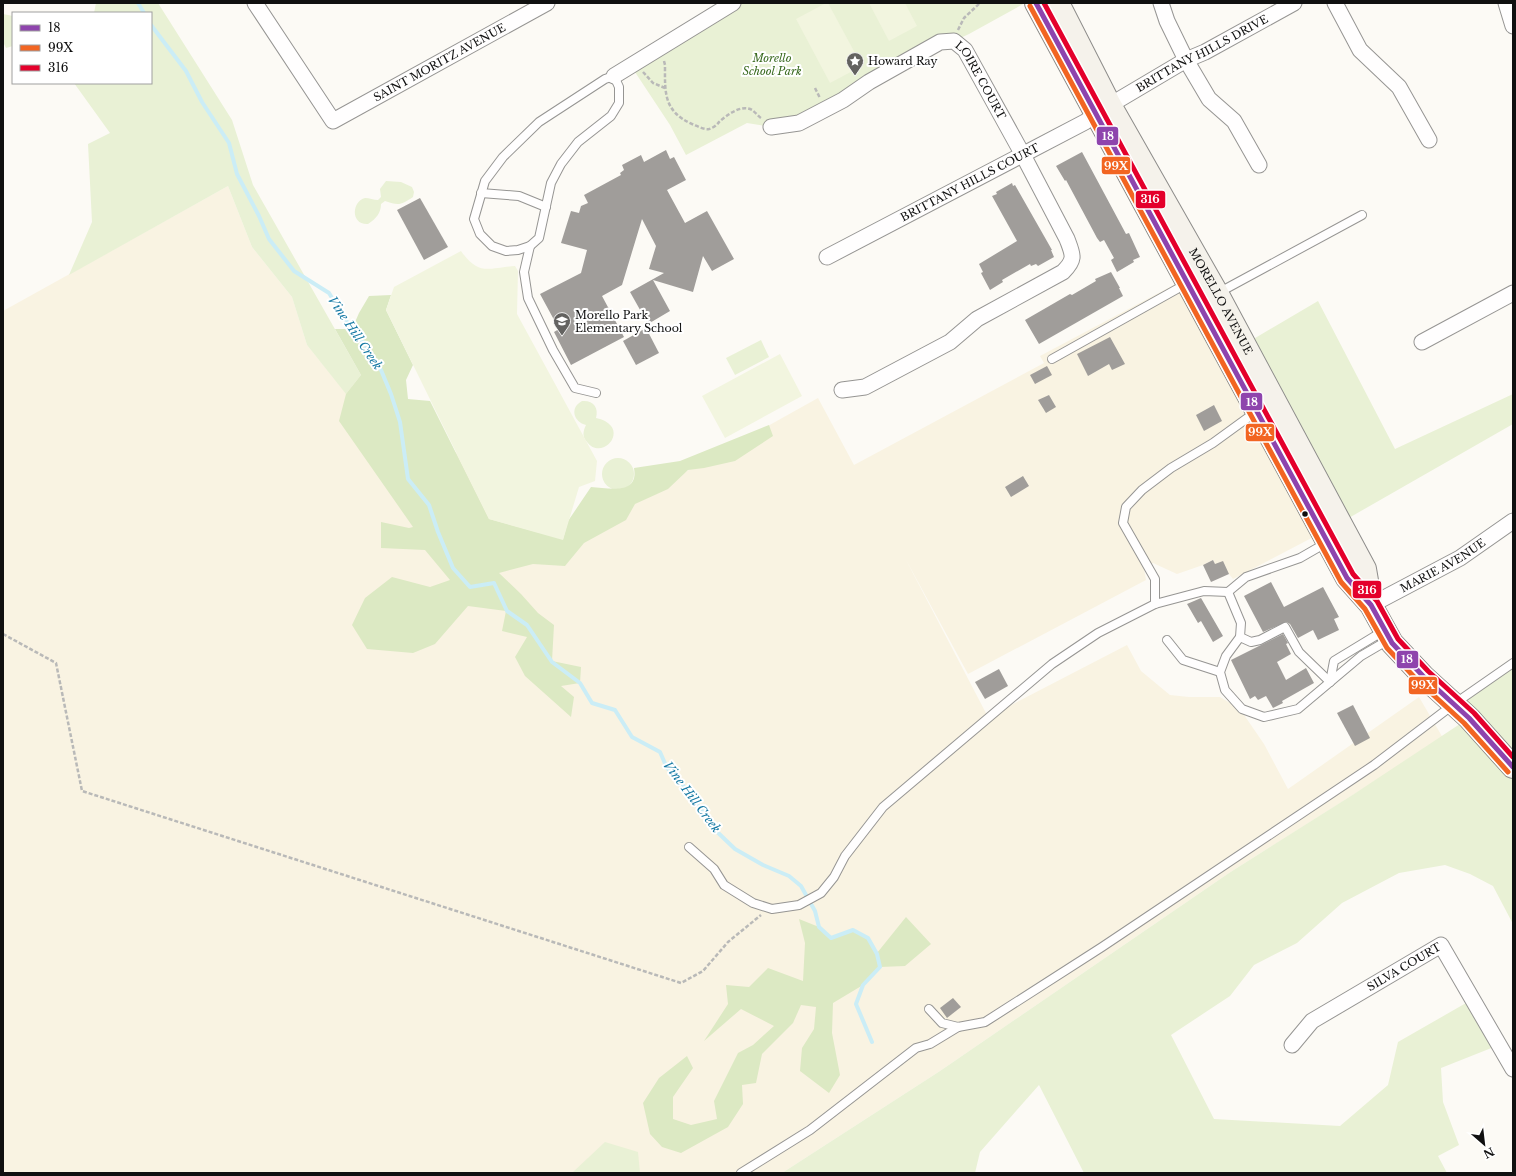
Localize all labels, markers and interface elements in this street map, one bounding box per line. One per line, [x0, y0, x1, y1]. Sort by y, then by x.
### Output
legend [12, 12, 152, 84]
street label: BRITTANY HILLS DRIVE [1133, 12, 1270, 95]
text: 18 [48, 20, 61, 35]
street label: SAINT MORITZ AVENUE [371, 20, 508, 104]
street label: LOIRE COURT [952, 38, 1009, 122]
text: 99X [48, 40, 73, 55]
park label: Morello School Park [742, 51, 802, 78]
place icon: Howard Ray [845, 51, 865, 76]
place label: Howard Ray [868, 54, 938, 68]
text: 316 [48, 60, 69, 75]
line badge: 18 [1096, 126, 1119, 146]
text: 18 [1102, 129, 1114, 143]
street label: BRITTANY HILLS COURT [898, 140, 1042, 224]
line badge: 99X [1101, 156, 1131, 175]
text: 99X [1104, 159, 1129, 173]
line badge: 316 [1135, 190, 1166, 209]
text: 316 [1140, 192, 1160, 206]
street label: MORELLO AVENUE [1186, 246, 1256, 357]
water label: Vine Hill Creek [325, 293, 386, 372]
place label: Morello Park Elementary School [575, 308, 683, 335]
school or university icon: Morello Park Elementary School [552, 311, 572, 336]
line badge: 18 [1240, 392, 1263, 411]
text: 18 [1246, 395, 1258, 409]
line badge: 99X [1245, 423, 1275, 442]
text: 99X [1248, 425, 1273, 439]
unlabelled marker [1300, 509, 1310, 519]
street label: MARIE AVENUE [1398, 535, 1488, 595]
line badge: 316 [1352, 580, 1382, 599]
text: 316 [1357, 583, 1377, 597]
line badge: 18 [1396, 650, 1419, 669]
text: 18 [1401, 652, 1413, 666]
line badge: 99X [1408, 676, 1438, 695]
text: 99X [1411, 678, 1436, 692]
water label: Vine Hill Creek [661, 758, 724, 835]
street label: SILVA COURT [1364, 940, 1444, 994]
north arrow [1464, 1124, 1504, 1164]
text: N [1480, 1144, 1497, 1162]

